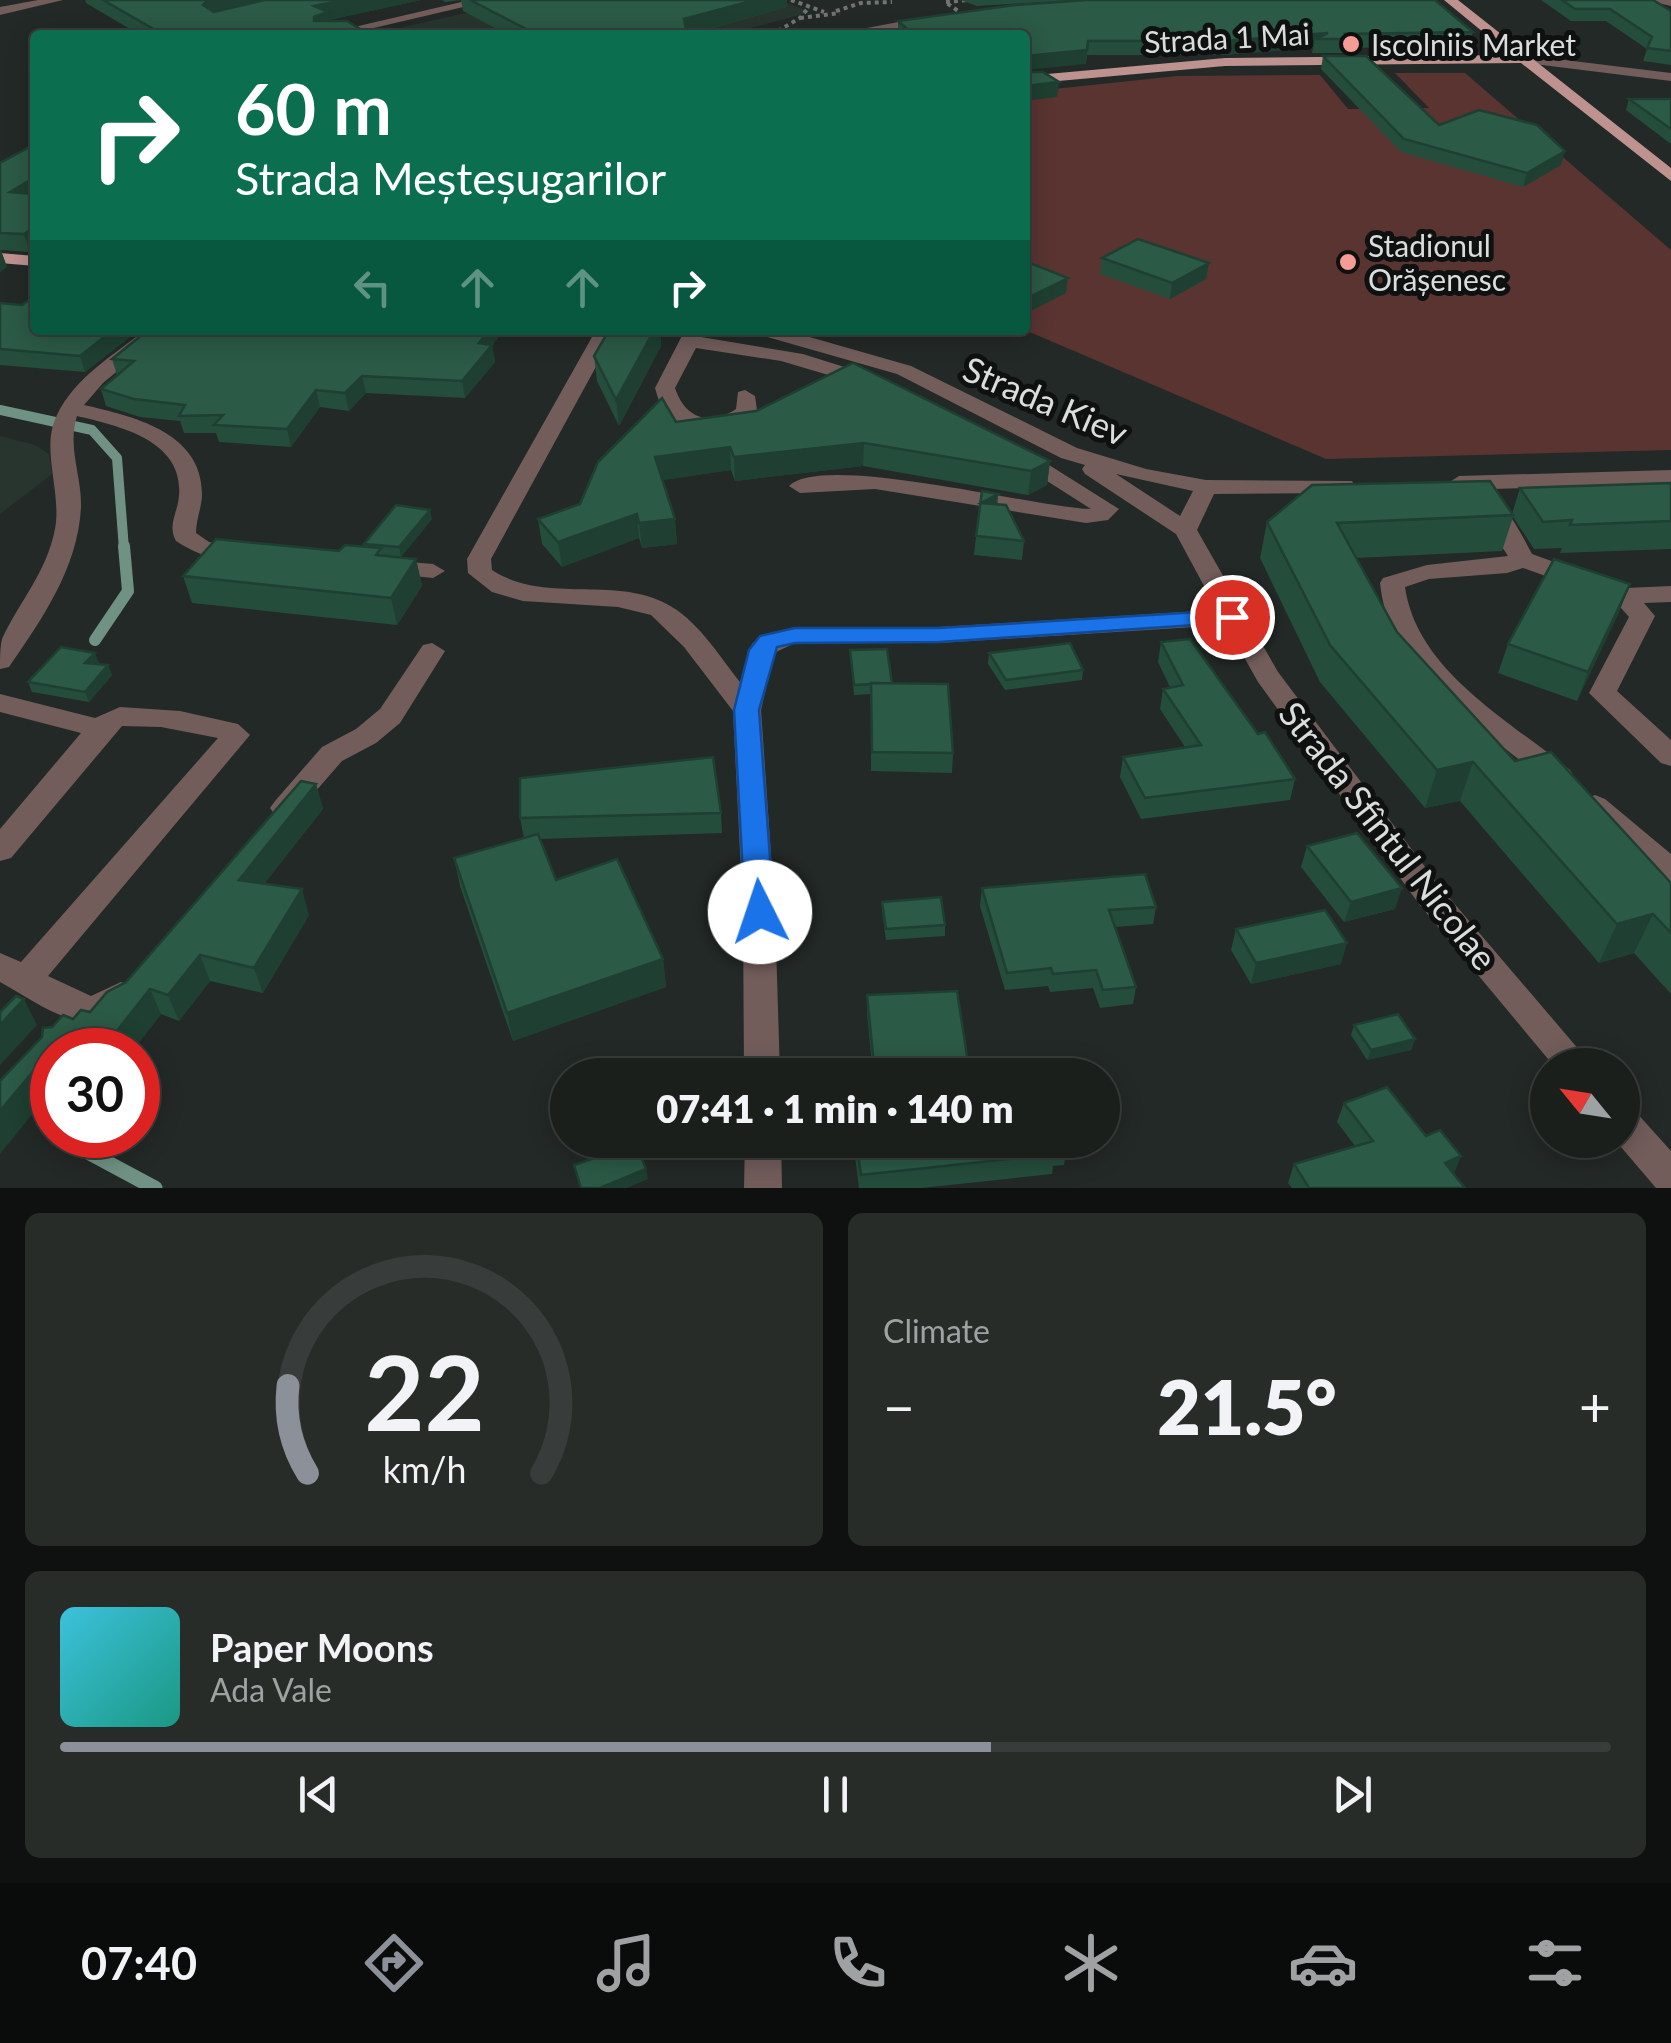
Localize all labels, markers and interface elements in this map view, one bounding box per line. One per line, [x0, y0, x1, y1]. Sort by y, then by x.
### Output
street label: Strada 1 Mai [1143, 15, 1311, 59]
place label: Iscolniis Market [1371, 26, 1576, 62]
marker: Iscolniis Market [1340, 33, 1362, 55]
text: 60 m [235, 66, 392, 150]
icon: right [70, 70, 200, 200]
text: Strada Meșteșugarilor [235, 151, 666, 205]
place label: Stadionul Orășenesc [1368, 227, 1506, 297]
marker: Stadionul Orășenesc [1337, 251, 1359, 273]
icon: left [345, 260, 400, 315]
icon: ahead [450, 260, 505, 315]
icon: ahead [555, 260, 610, 315]
icon: right [660, 260, 715, 315]
street label: Strada Kiev [958, 347, 1134, 453]
pin [1190, 575, 1275, 660]
icon: arrive [1205, 590, 1260, 645]
street label: Strada Sfîntul Nicolae [1271, 693, 1507, 977]
position arrow [708, 860, 812, 964]
speed limit sign: 30 [30, 1028, 160, 1158]
north arrow [1530, 1048, 1640, 1158]
map controls [1530, 1048, 1640, 1158]
text: 07:41 · 1 min · 140 m [656, 1085, 1014, 1131]
text: Climate [883, 1311, 990, 1350]
text: 22 [364, 1328, 484, 1453]
text: 21.5° [1157, 1361, 1337, 1451]
text: − [883, 1373, 915, 1439]
text: + [1579, 1373, 1611, 1439]
text: km/h [382, 1448, 466, 1491]
text: Paper Moons [210, 1624, 434, 1670]
text: Ada Vale [210, 1670, 332, 1709]
icon: previous [291, 1767, 346, 1822]
icon: pause [808, 1767, 863, 1822]
icon: next [1325, 1767, 1380, 1822]
icon: directions [359, 1928, 429, 1998]
icon: music [591, 1928, 661, 1998]
icon: phone [823, 1928, 893, 1998]
icon: climate [1056, 1928, 1126, 1998]
icon: car [1288, 1928, 1358, 1998]
icon: filters [1520, 1928, 1590, 1998]
text: 07:40 [81, 1936, 197, 1990]

